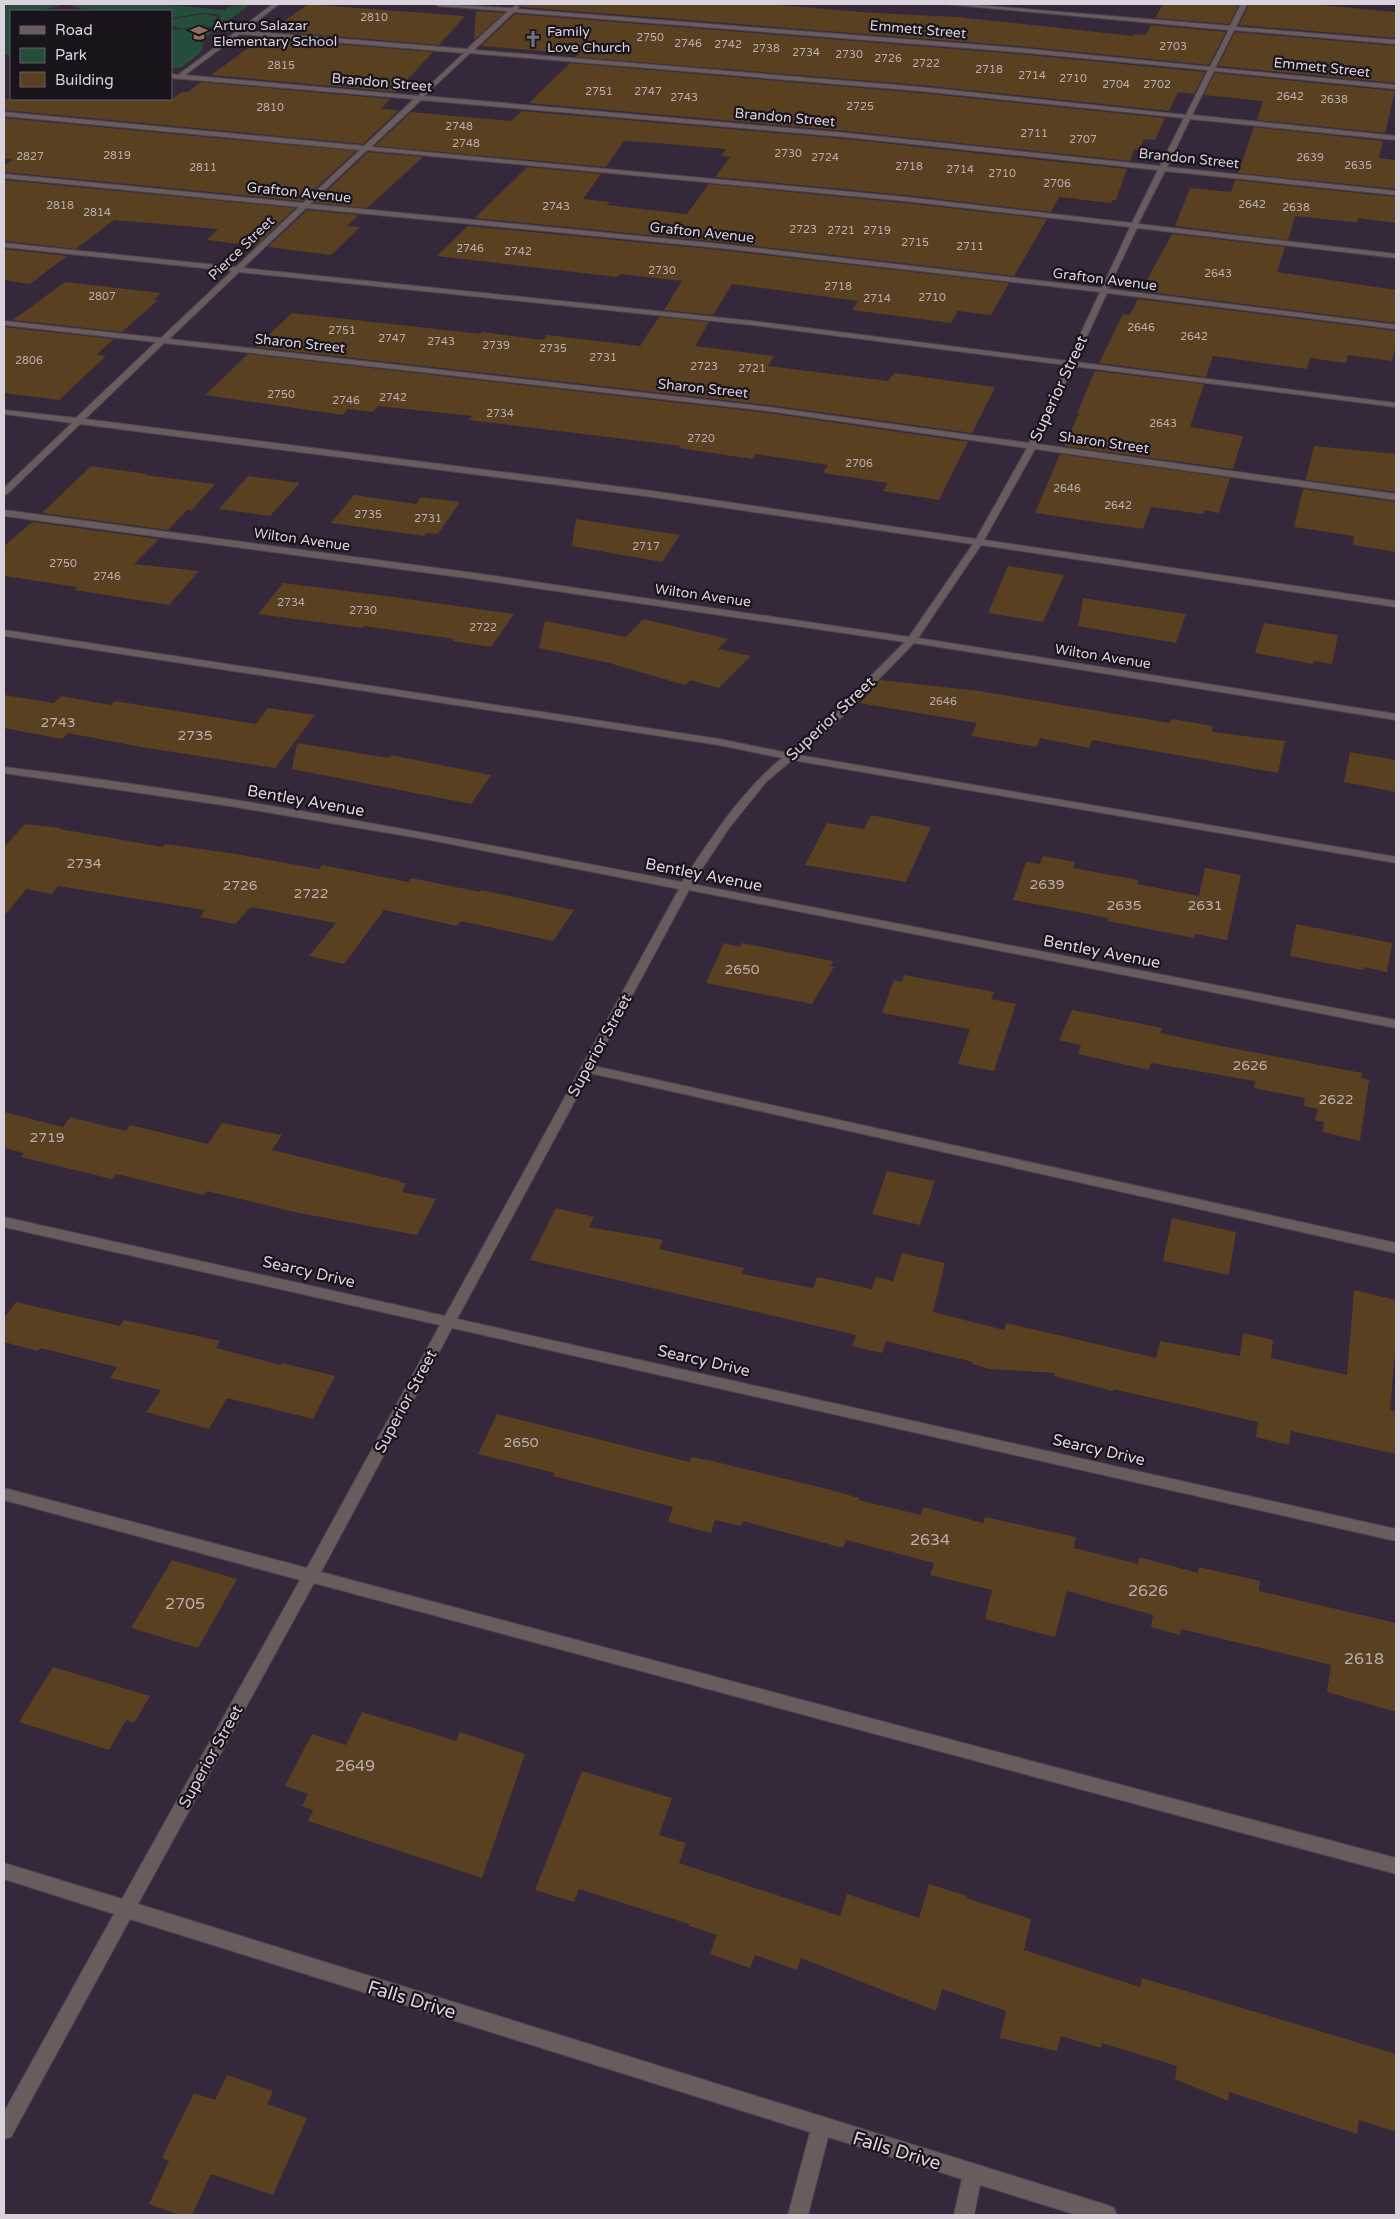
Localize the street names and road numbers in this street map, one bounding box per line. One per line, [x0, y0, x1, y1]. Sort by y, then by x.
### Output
street label: Emmett Street [869, 17, 968, 42]
street label: Emmett Street [1273, 54, 1372, 81]
street label: Brandon Street [331, 70, 434, 95]
street label: Brandon Street [734, 105, 837, 130]
street label: Brandon Street [1138, 145, 1241, 172]
street label: Grafton Avenue [246, 179, 352, 206]
street label: Pierce Street [205, 212, 278, 284]
street label: Grafton Avenue [649, 219, 755, 246]
street label: Grafton Avenue [1052, 265, 1158, 294]
street label: Sharon Street [254, 330, 347, 357]
street label: Superior Street [1026, 332, 1092, 445]
street label: Sharon Street [657, 375, 750, 402]
street label: Sharon Street [1058, 428, 1151, 457]
street label: Wilton Avenue [253, 524, 351, 555]
street label: Wilton Avenue [654, 580, 752, 611]
street label: Wilton Avenue [1054, 641, 1152, 672]
street label: Superior Street [782, 672, 879, 765]
street label: Bentley Avenue [246, 781, 366, 821]
street label: Bentley Avenue [644, 854, 764, 896]
street label: Bentley Avenue [1042, 931, 1162, 973]
street label: Superior Street [563, 991, 636, 1100]
street label: Searcy Drive [260, 1252, 357, 1292]
street label: Searcy Drive [655, 1341, 752, 1381]
street label: Superior Street [370, 1346, 442, 1457]
street label: Searcy Drive [1050, 1430, 1147, 1470]
street label: Superior Street [174, 1702, 247, 1811]
street label: Falls Drive [365, 1976, 458, 2024]
street label: Falls Drive [850, 2127, 943, 2175]

